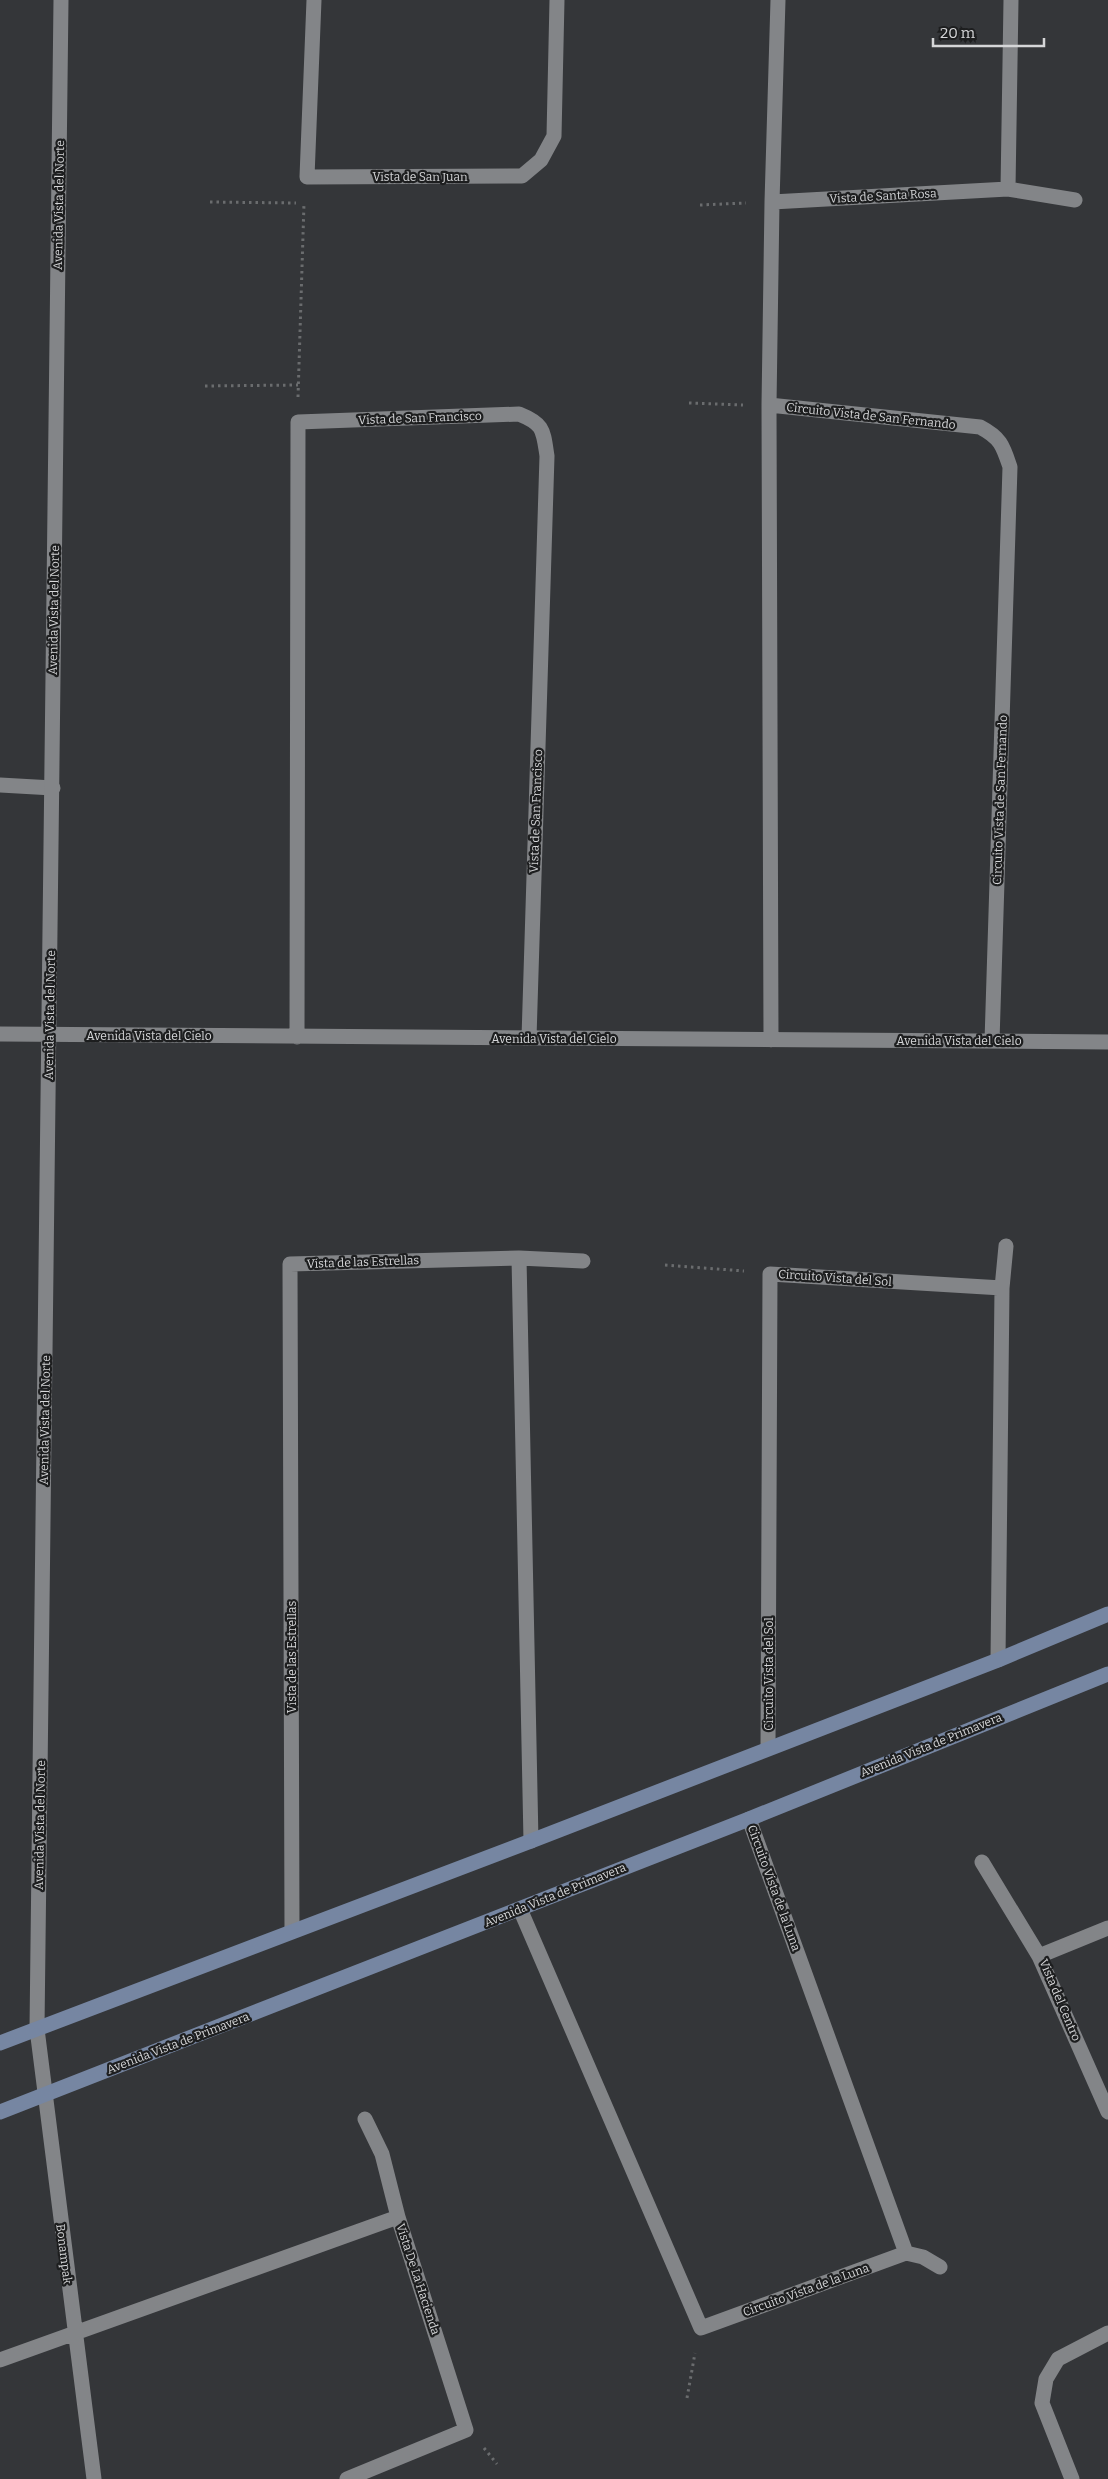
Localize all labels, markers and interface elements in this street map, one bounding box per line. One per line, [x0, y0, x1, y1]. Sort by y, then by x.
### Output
scale bar [933, 15, 1044, 47]
text: 20 m [940, 24, 976, 42]
street label: Avenida Vista del Norte [51, 140, 67, 270]
street label: Vista de San Juan [372, 170, 468, 184]
street label: Vista de Santa Rosa [829, 186, 937, 206]
street label: Circuito Vista de San Fernando [786, 400, 956, 432]
street label: Vista de San Francisco [358, 409, 482, 427]
street label: Avenida Vista del Norte [46, 545, 62, 675]
street label: Circuito Vista de San Fernando [990, 715, 1010, 885]
street label: Vista de San Francisco [527, 749, 545, 873]
street label: Avenida Vista del Norte [42, 950, 58, 1080]
street label: Avenida Vista del Cielo [86, 1029, 212, 1043]
street label: Avenida Vista del Cielo [491, 1032, 617, 1046]
street label: Avenida Vista del Cielo [896, 1034, 1022, 1048]
street label: Vista de las Estrellas [307, 1253, 420, 1271]
street label: Circuito Vista del Sol [778, 1267, 893, 1289]
street label: Avenida Vista del Norte [37, 1355, 53, 1485]
street label: Vista de las Estrellas [285, 1601, 299, 1713]
street label: Circuito Vista del Sol [762, 1617, 776, 1731]
street label: Avenida Vista de Primavera [858, 1710, 1004, 1780]
street label: Avenida Vista del Norte [32, 1760, 48, 1890]
street label: Circuito Vista de la Luna [745, 1823, 803, 1953]
street label: Avenida Vista de Primavera [482, 1860, 628, 1930]
street label: Vista del Centro [1036, 1957, 1084, 2043]
street label: Avenida Vista de Primavera [105, 2009, 252, 2077]
street label: Vista De La Hacienda [393, 2221, 443, 2337]
street label: Bonampak [53, 2223, 75, 2285]
street label: Circuito Vista de la Luna [741, 2261, 871, 2319]

